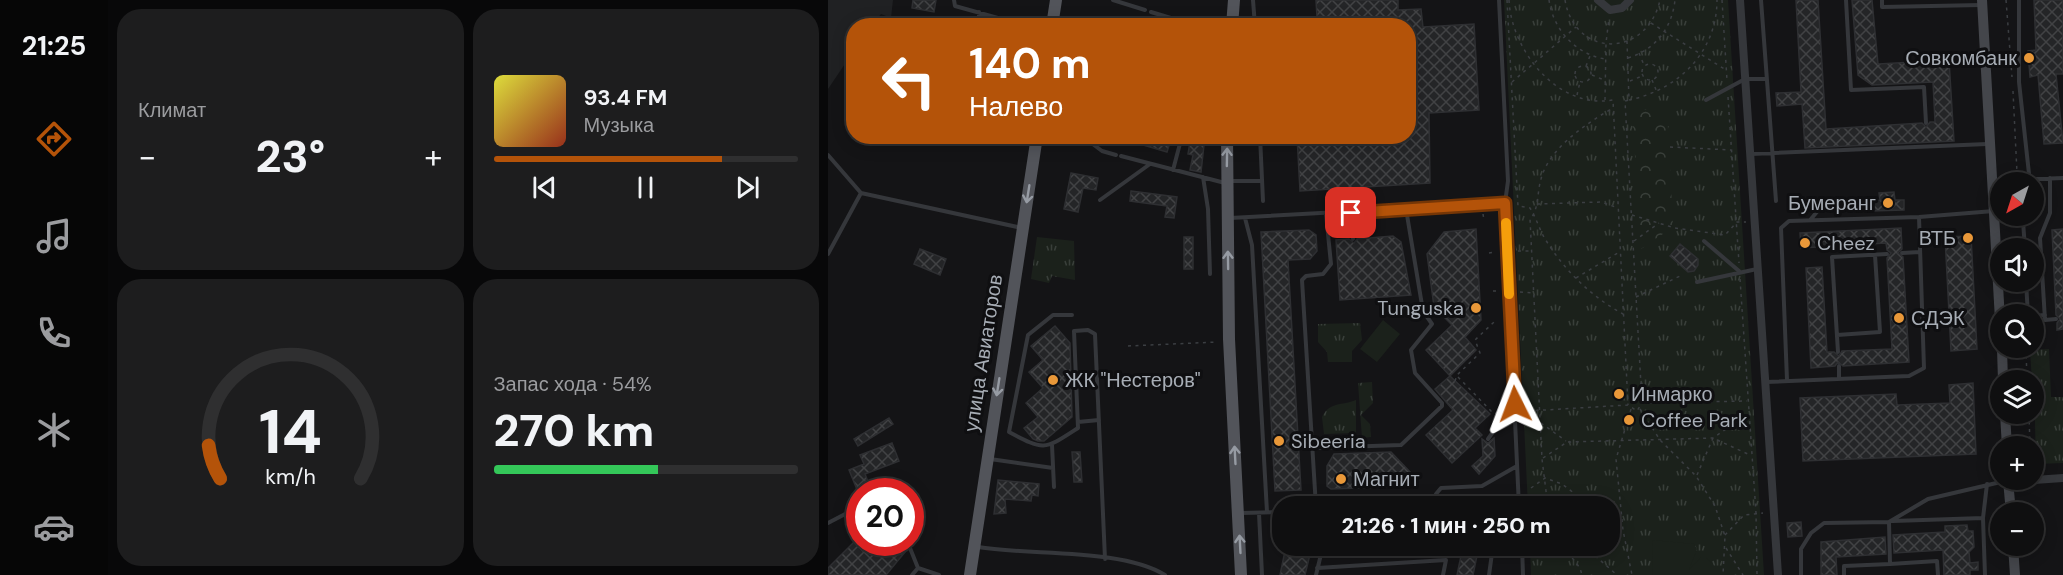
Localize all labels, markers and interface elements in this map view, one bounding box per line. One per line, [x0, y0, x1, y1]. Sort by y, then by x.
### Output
text: 21:25 [22, 28, 86, 63]
text: 140 m [969, 36, 1091, 91]
icon: left [870, 42, 948, 120]
place label: Совкомбанк [1905, 45, 2017, 71]
marker: Совкомбанк [2022, 51, 2036, 65]
text: 93.4 FM [584, 83, 667, 112]
text: Налево [969, 89, 1063, 124]
text: Климат [138, 97, 206, 123]
text: Музыка [584, 112, 654, 138]
icon: directions [33, 118, 75, 160]
text: 23° [255, 127, 325, 186]
text: − [138, 135, 156, 178]
text: + [424, 135, 443, 178]
one-way arrow [1221, 147, 1233, 167]
icon: previous [528, 171, 561, 204]
icon: pause [629, 171, 662, 204]
icon: next [731, 171, 764, 204]
north arrow [1990, 172, 2044, 226]
map controls [1990, 172, 2044, 556]
one-way arrow [1022, 184, 1033, 204]
pin [1325, 187, 1376, 238]
place label: Бумеранг [1788, 190, 1876, 216]
icon: arrive [1334, 196, 1367, 229]
marker: Бумеранг [1881, 196, 1895, 210]
icon: music [33, 215, 75, 257]
place label: ВТБ [1919, 225, 1956, 251]
place label: Cheez [1817, 230, 1875, 256]
marker: ВТБ [1961, 231, 1975, 245]
marker: Cheez [1798, 236, 1812, 250]
button: sound [1990, 238, 2044, 292]
one-way arrow [1222, 251, 1233, 271]
street label: улица Авиаторов [958, 272, 1008, 434]
place label: Tunguska [1377, 295, 1464, 321]
marker: Tunguska [1469, 301, 1483, 315]
button: search [1990, 304, 2044, 358]
place label: СДЭК [1911, 305, 1965, 331]
marker: СДЭК [1892, 311, 1906, 325]
icon: phone [33, 312, 75, 354]
place label: ЖК "Нестеров" [1065, 367, 1201, 393]
button: layers [1990, 370, 2044, 424]
text: Запас хода · 54% [494, 371, 652, 397]
position arrow [1483, 372, 1547, 436]
marker: ЖК "Нестеров" [1046, 373, 1060, 387]
one-way arrow [992, 377, 1003, 396]
place label: Инмарко [1631, 381, 1713, 407]
marker: Инмарко [1612, 387, 1626, 401]
text: 14 [259, 391, 322, 472]
text: 270 km [494, 401, 654, 460]
place label: Coffee Park [1641, 407, 1748, 433]
icon: climate [33, 409, 75, 451]
marker: Coffee Park [1622, 413, 1636, 427]
place label: Sibeeria [1291, 428, 1366, 454]
marker: Sibeeria [1272, 434, 1286, 448]
button: + [1990, 436, 2044, 490]
one-way arrow [1230, 445, 1241, 465]
text: km/h [265, 464, 316, 492]
place label: Магнит [1353, 466, 1420, 492]
marker: Магнит [1334, 472, 1348, 486]
speed limit sign: 20 [846, 478, 924, 556]
button: − [1990, 502, 2044, 556]
icon: car [33, 506, 75, 548]
text: 21:26 · 1 мин · 250 m [1341, 511, 1551, 540]
one-way arrow [1234, 535, 1245, 555]

